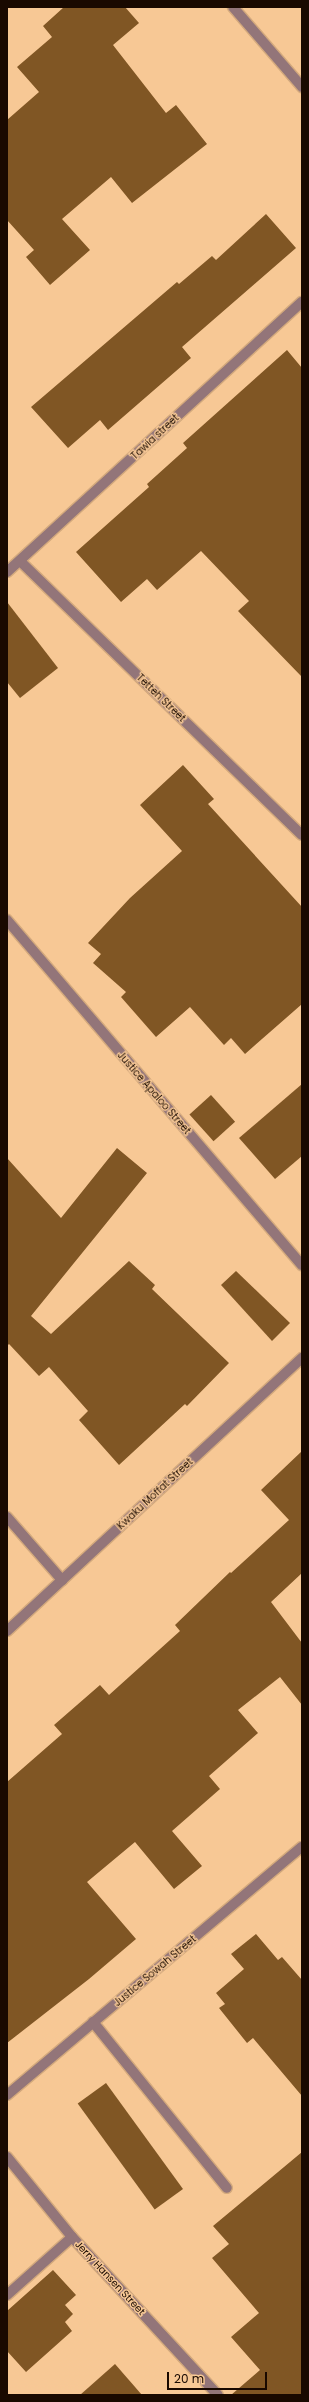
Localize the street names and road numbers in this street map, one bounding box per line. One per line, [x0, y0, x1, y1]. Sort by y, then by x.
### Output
street label: Tawia street [129, 412, 181, 462]
street label: Tetteh Street [134, 672, 188, 724]
street label: Justice Apaloo Street [115, 1049, 193, 1137]
street label: Kwaku Moffat Street [115, 1456, 195, 1532]
street label: Justice Sowah Street [111, 1933, 199, 2009]
street label: Jerry Hansen Street [72, 2238, 148, 2318]

